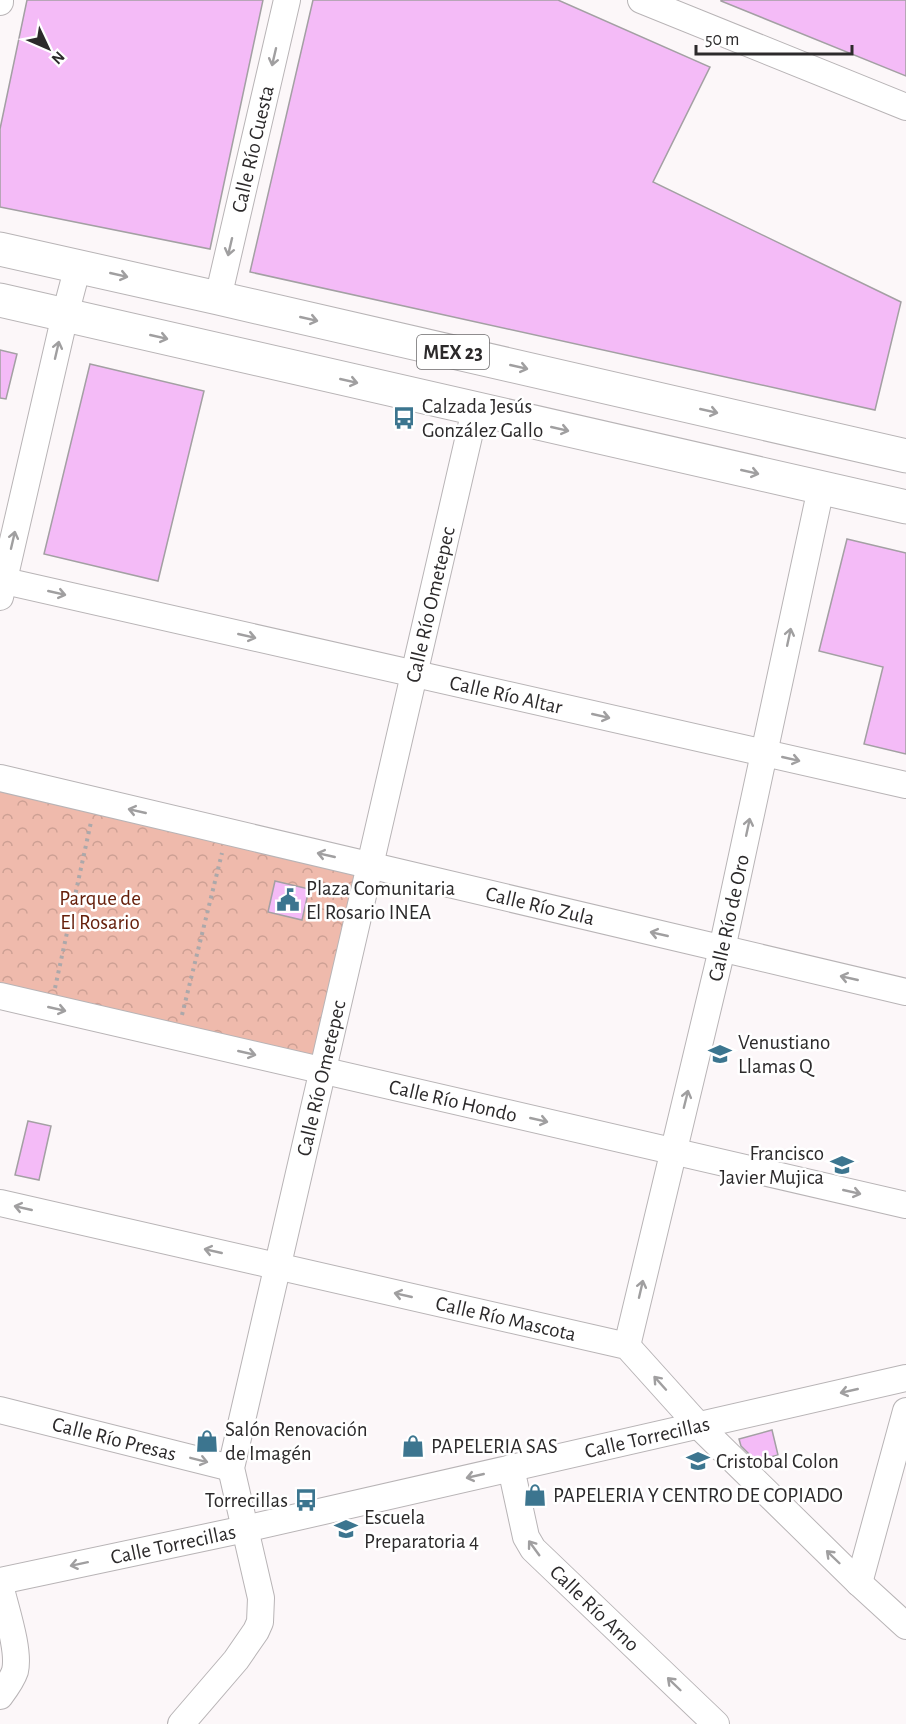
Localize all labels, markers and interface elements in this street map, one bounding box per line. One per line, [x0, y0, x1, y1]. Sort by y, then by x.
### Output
north arrow [18, 18, 78, 78]
scale bar [696, 18, 852, 56]
text: 50 m [705, 31, 739, 49]
one-way arrow [267, 47, 279, 66]
text: N [48, 48, 68, 67]
street label: Calle Río Cuesta [228, 83, 278, 215]
one-way arrow [223, 237, 235, 256]
one-way arrow [109, 270, 128, 282]
one-way arrow [299, 313, 318, 325]
one-way arrow [150, 331, 169, 343]
road number: MEX 23 [417, 335, 489, 369]
one-way arrow [51, 341, 63, 360]
one-way arrow [509, 362, 528, 374]
one-way arrow [340, 375, 359, 387]
place label: Calzada Jesús González Gallo [422, 396, 543, 441]
bus stop icon: Calzada Jesús González Gallo [391, 405, 417, 431]
one-way arrow [699, 406, 718, 417]
one-way arrow [550, 423, 569, 435]
one-way arrow [740, 466, 759, 478]
street label: Calle Río Ometepec [403, 525, 459, 685]
one-way arrow [8, 531, 19, 550]
one-way arrow [47, 588, 66, 600]
one-way arrow [784, 627, 795, 647]
one-way arrow [237, 631, 257, 642]
street label: Calle Río Altar [448, 672, 565, 718]
one-way arrow [592, 711, 611, 723]
one-way arrow [782, 754, 801, 766]
one-way arrow [127, 804, 146, 816]
one-way arrow [743, 818, 754, 838]
one-way arrow [317, 849, 336, 861]
street label: Calle Río de Oro [705, 853, 753, 983]
place label: Plaza Comunitaria El Rosario INEA [306, 878, 456, 923]
street label: Calle Río Zula [484, 883, 597, 929]
public building icon: Plaza Comunitaria El Rosario INEA [275, 887, 301, 913]
park label: Parque de El Rosario [59, 888, 141, 933]
one-way arrow [650, 927, 669, 939]
one-way arrow [840, 972, 859, 984]
street label: Calle Río Ometepec [293, 998, 350, 1158]
one-way arrow [47, 1003, 66, 1015]
place label: Venustiano Llamas Q [738, 1032, 830, 1077]
school or university icon: Venustiano Llamas Q [707, 1041, 733, 1067]
one-way arrow [237, 1047, 256, 1059]
street label: Calle Río Hondo [387, 1076, 519, 1126]
one-way arrow [681, 1090, 692, 1110]
one-way arrow [529, 1115, 549, 1126]
place label: Francisco Javier Mujica [720, 1143, 824, 1188]
school or university icon: Francisco Javier Mujica [829, 1152, 855, 1178]
one-way arrow [842, 1187, 861, 1198]
one-way arrow [14, 1201, 33, 1213]
one-way arrow [204, 1245, 223, 1257]
one-way arrow [635, 1280, 647, 1299]
one-way arrow [394, 1288, 413, 1300]
street label: Calle Río Mascota [434, 1293, 578, 1345]
one-way arrow [653, 1375, 667, 1390]
one-way arrow [840, 1386, 859, 1398]
street label: Calle Torrecillas [583, 1413, 712, 1462]
street label: Calle Río Presas [50, 1414, 178, 1465]
place label: Salón Renovación de Imagén [225, 1419, 368, 1464]
shop icon: Salón Renovación de Imagén [194, 1428, 220, 1454]
shop icon: PAPELERIA SAS [400, 1433, 426, 1459]
place label: PAPELERIA SAS [431, 1436, 558, 1457]
school or university icon: Cristobal Colon [685, 1448, 711, 1474]
place label: Cristobal Colon [716, 1451, 839, 1472]
one-way arrow [190, 1454, 209, 1466]
one-way arrow [465, 1471, 484, 1483]
shop icon: PAPELERIA Y CENTRO DE COPIADO [522, 1482, 548, 1508]
place label: PAPELERIA Y CENTRO DE COPIADO [553, 1485, 843, 1506]
bus stop icon: Torrecillas [293, 1487, 319, 1513]
place label: Torrecillas [205, 1490, 288, 1511]
place label: Escuela Preparatoria 4 [364, 1507, 479, 1552]
school or university icon: Escuela Preparatoria 4 [333, 1516, 359, 1542]
street label: Calle Torrecillas [109, 1521, 238, 1568]
one-way arrow [528, 1541, 540, 1557]
one-way arrow [825, 1550, 840, 1564]
one-way arrow [70, 1559, 89, 1570]
street label: Calle Río Arno [546, 1561, 643, 1656]
one-way arrow [667, 1677, 682, 1691]

